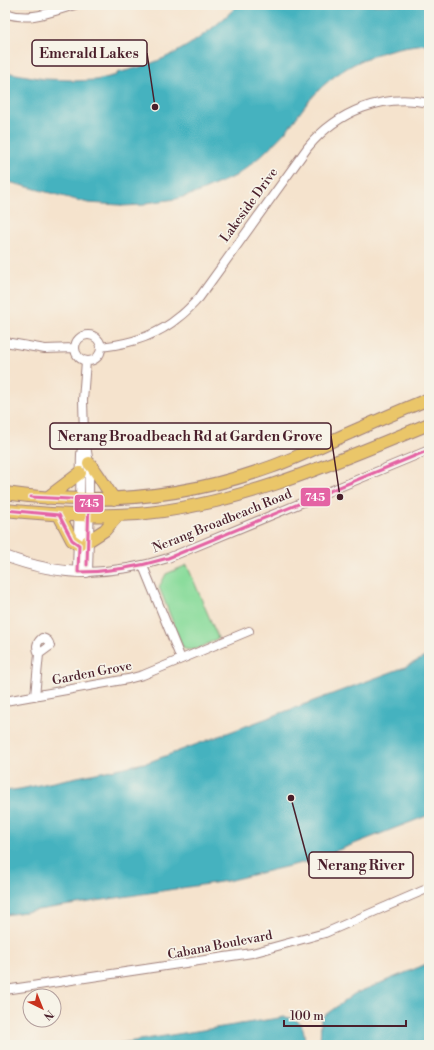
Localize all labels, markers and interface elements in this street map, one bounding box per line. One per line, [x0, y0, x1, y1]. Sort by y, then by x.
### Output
callout: Emerald Lakes [32, 40, 147, 66]
text: Emerald Lakes [39, 45, 139, 63]
street label: Lakeside Drive [217, 164, 282, 245]
callout: Nerang Broadbeach Rd at Garden Grove [50, 423, 331, 449]
text: Nerang Broadbeach Rd at Garden Grove [57, 428, 323, 446]
street label: Nerang Broadbeach Road [150, 485, 295, 556]
line badge: 745 [300, 487, 331, 507]
text: 745 [305, 491, 325, 505]
line badge: 745 [74, 494, 104, 513]
text: 745 [79, 497, 99, 511]
street label: Garden Grove [51, 657, 134, 689]
callout: Nerang River [309, 852, 413, 878]
text: Nerang River [317, 857, 405, 875]
street label: Cabana Boulevard [166, 927, 274, 963]
north arrow [22, 988, 62, 1028]
scale bar [284, 1002, 406, 1028]
text: N [40, 1006, 56, 1023]
text: 100 m [290, 1009, 324, 1024]

